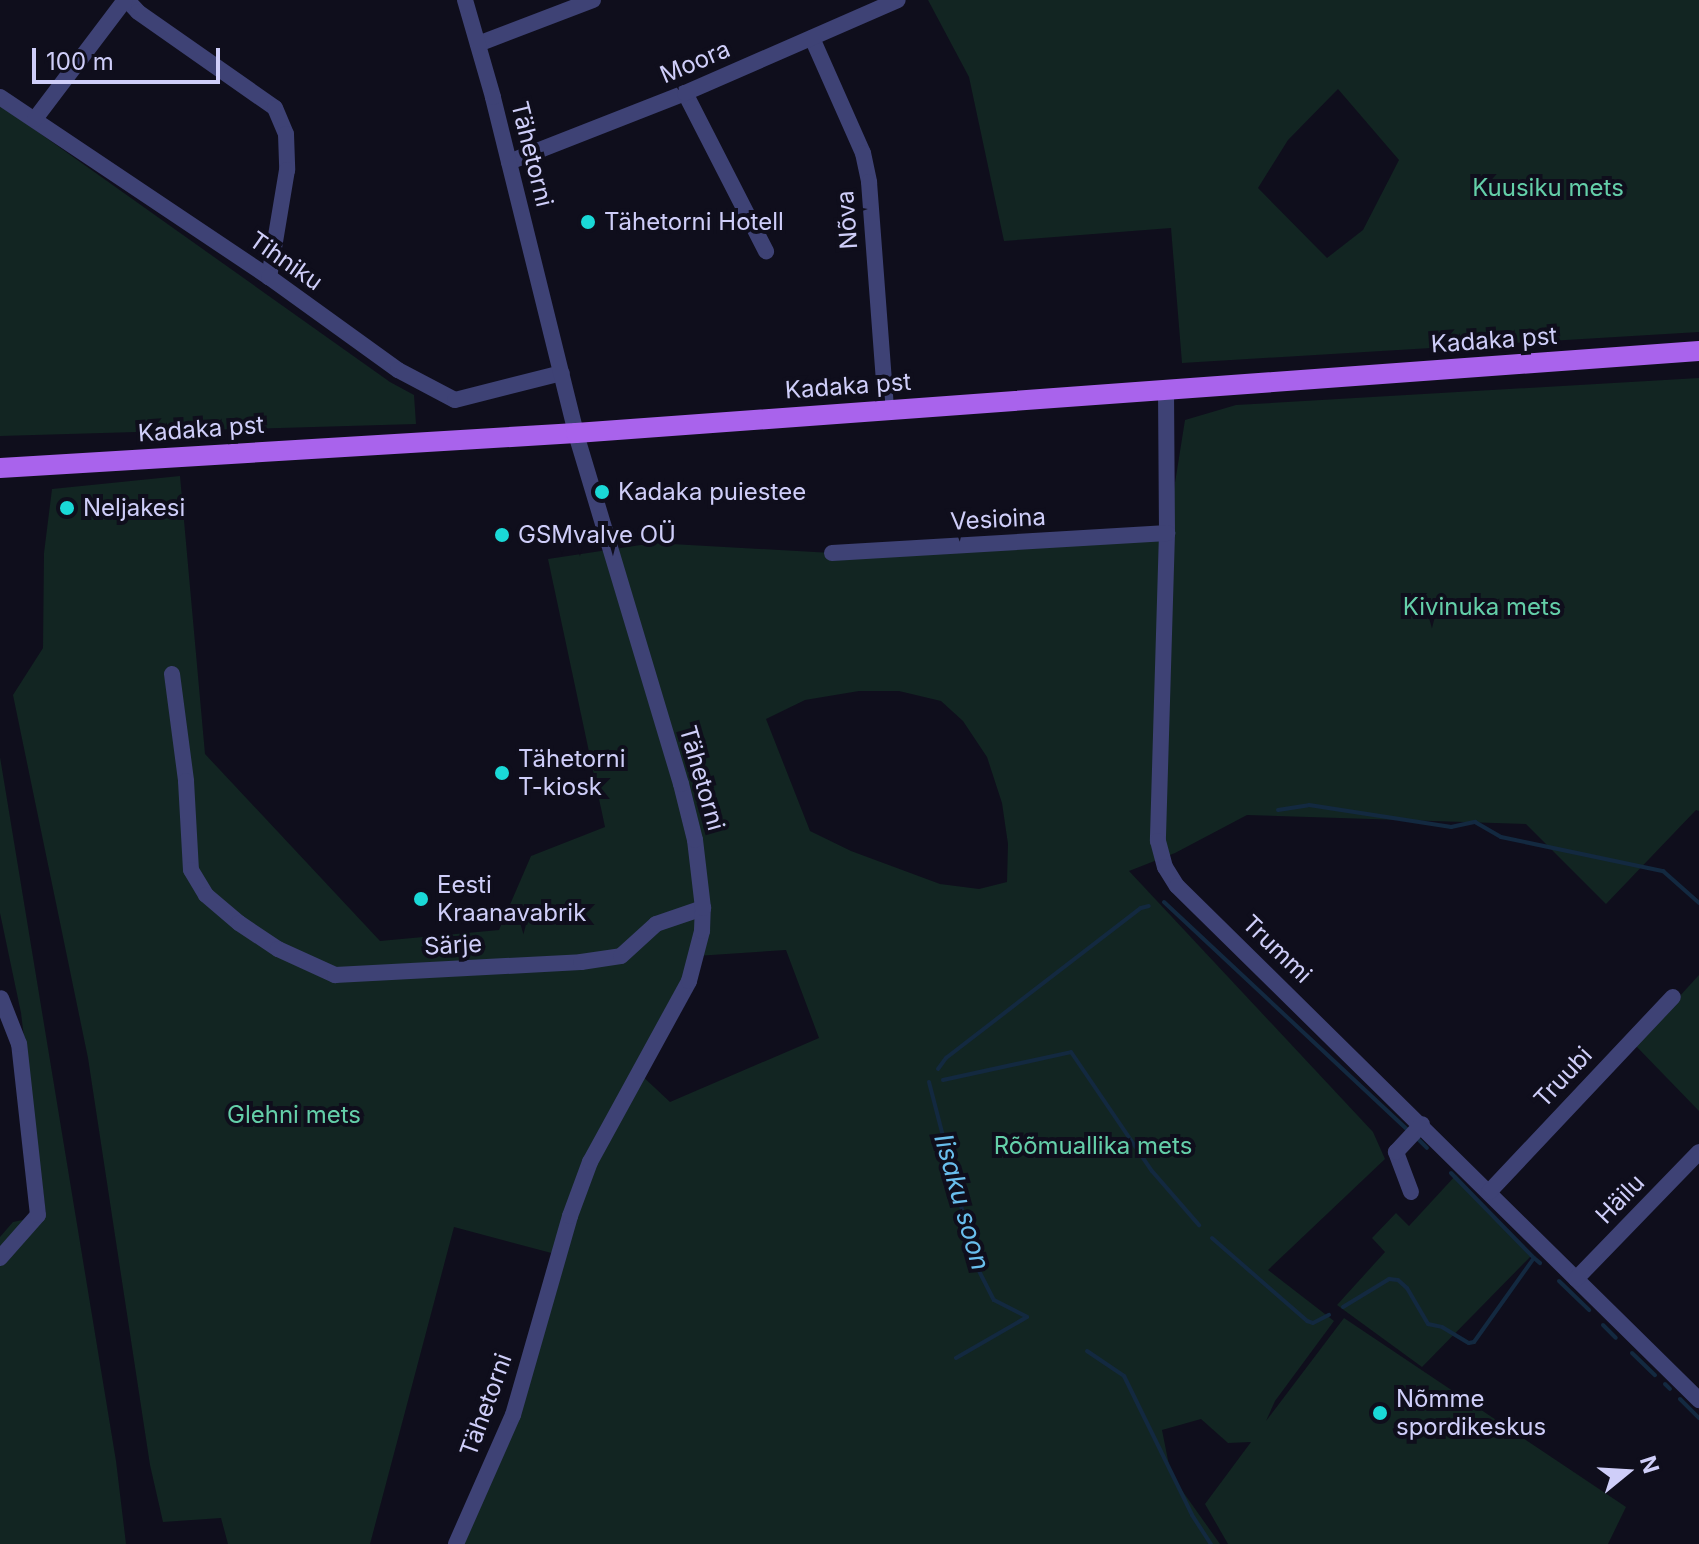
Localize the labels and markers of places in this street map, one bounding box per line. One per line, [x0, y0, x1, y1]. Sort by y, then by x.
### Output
place label: Tähetorni Hotell [604, 208, 784, 236]
marker: Tähetorni Hotell [579, 213, 597, 231]
place label: Kadaka puiestee [618, 478, 806, 506]
marker: Kadaka puiestee [593, 483, 611, 501]
place label: Neljakesi [83, 494, 185, 522]
marker: Neljakesi [58, 499, 76, 517]
place label: GSMvalve OÜ [518, 521, 676, 549]
marker: GSMvalve OÜ [493, 526, 511, 544]
place label: Tähetorni T-kiosk [518, 745, 626, 801]
marker: Tähetorni T-kiosk [493, 764, 511, 782]
place label: Eesti Kraanavabrik [437, 871, 586, 927]
marker: Eesti Kraanavabrik [412, 890, 430, 908]
place label: Nõmme spordikeskus [1396, 1385, 1546, 1441]
marker: Nõmme spordikeskus [1371, 1404, 1389, 1422]

